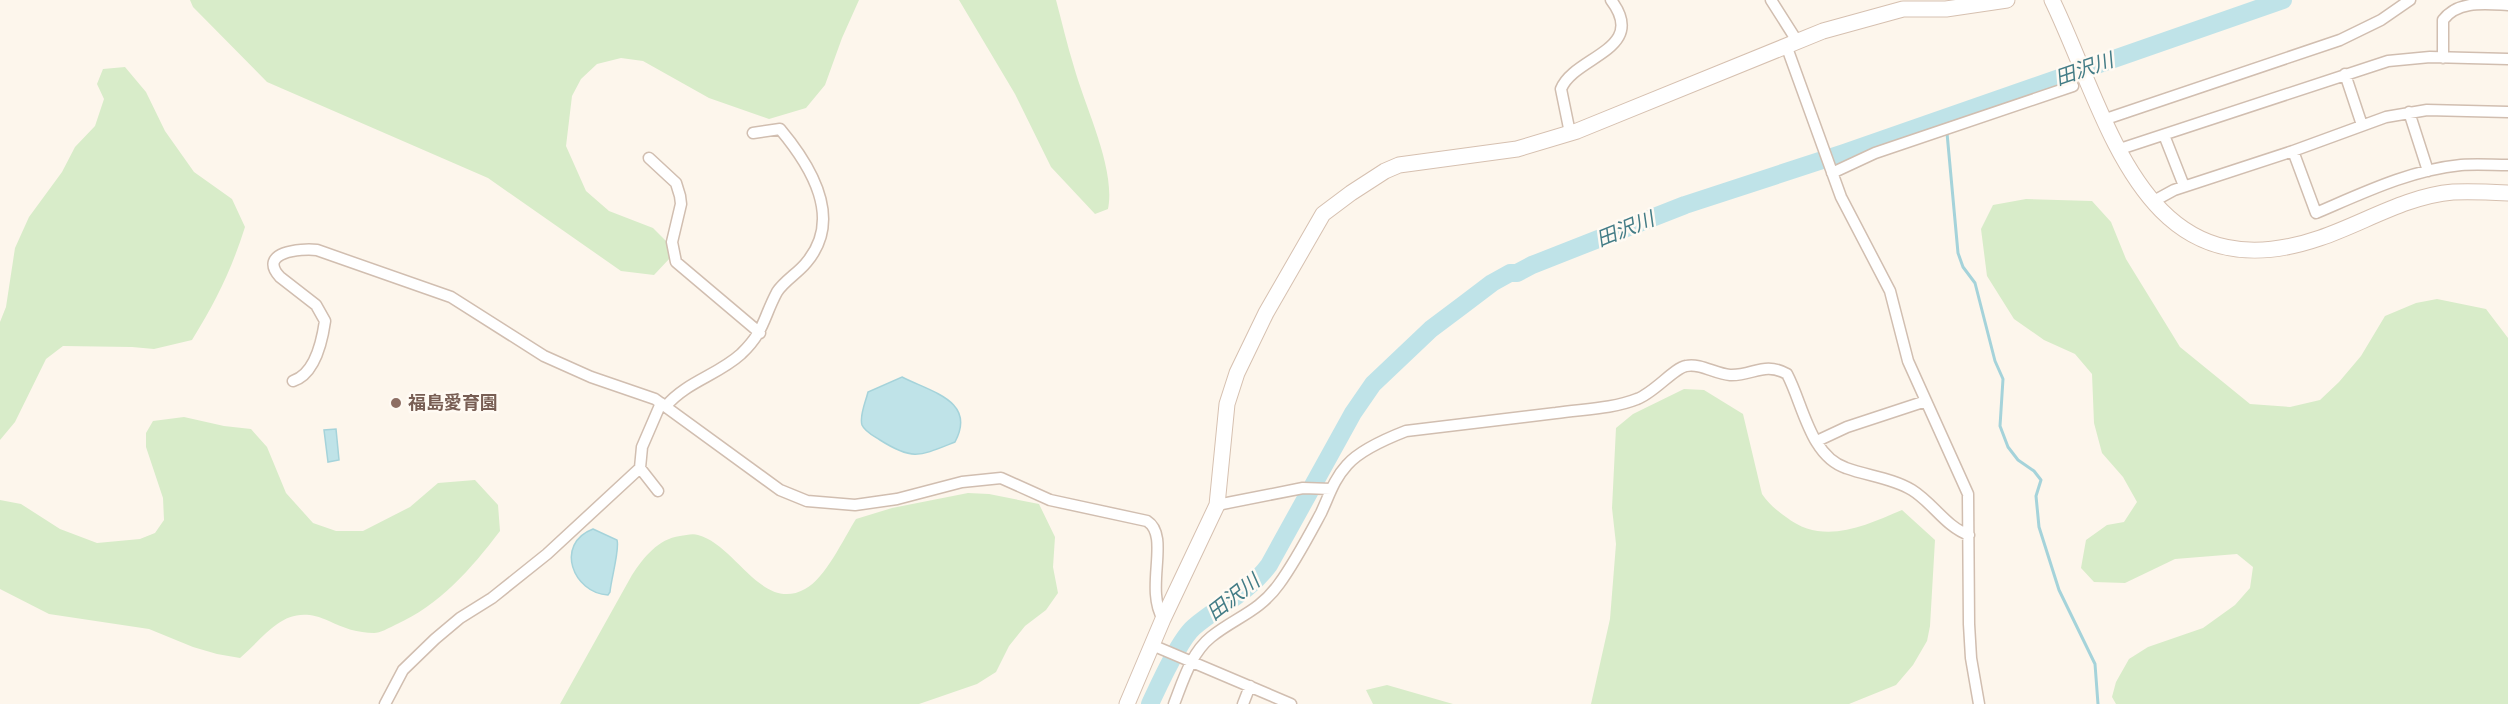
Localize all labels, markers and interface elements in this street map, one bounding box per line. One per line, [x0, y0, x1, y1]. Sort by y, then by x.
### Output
water label: 田沢川 [2052, 47, 2118, 90]
water label: 田沢川 [1593, 206, 1659, 251]
place label: 福島愛育園 [408, 392, 498, 414]
marker: 福島愛育園 [389, 396, 403, 410]
water label: 田沢川 [1202, 568, 1266, 625]

